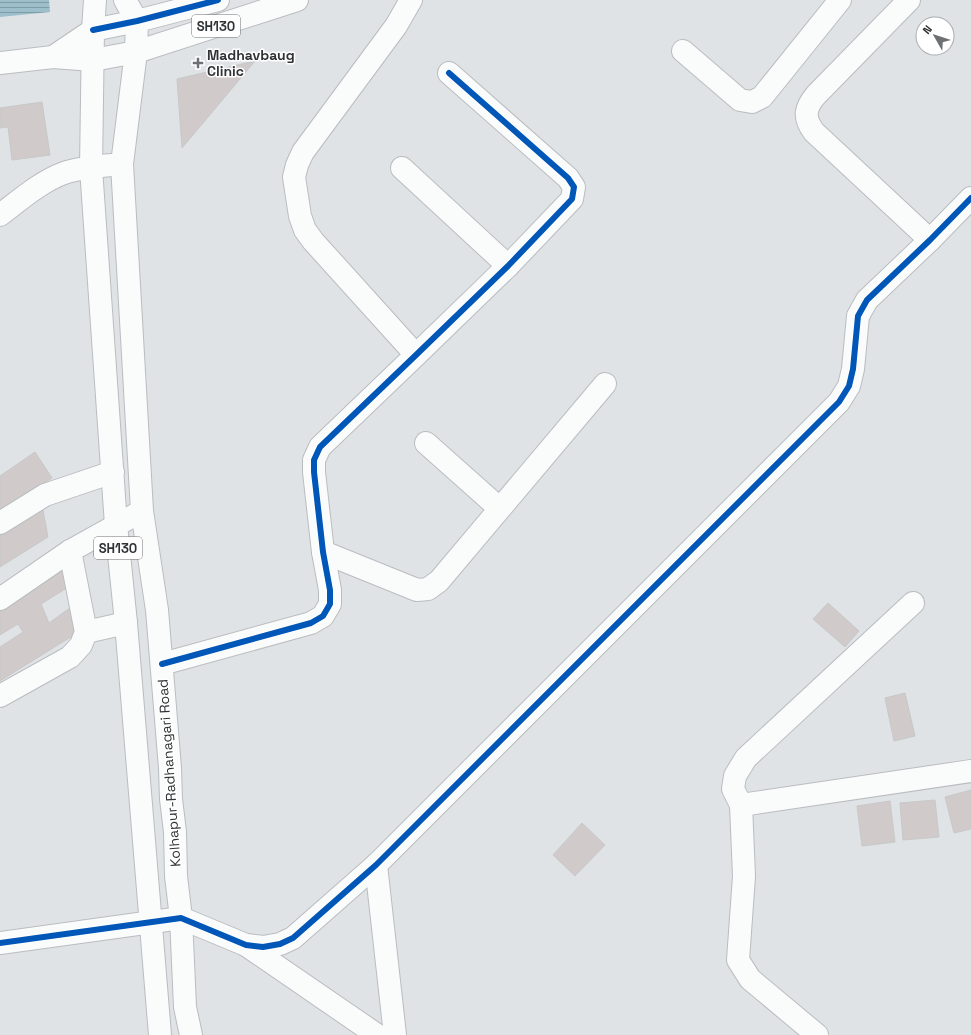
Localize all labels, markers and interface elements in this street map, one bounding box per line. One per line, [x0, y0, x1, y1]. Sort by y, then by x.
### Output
road number: SH130 [192, 15, 240, 37]
north arrow [915, 16, 955, 56]
text: N [919, 22, 935, 37]
place label: Madhavbaug Clinic [207, 46, 295, 80]
marker: Madhavbaug Clinic [192, 57, 204, 69]
road number: SH130 [94, 537, 142, 559]
street label: Kolhapur-Radhanagari Road [153, 678, 185, 868]

